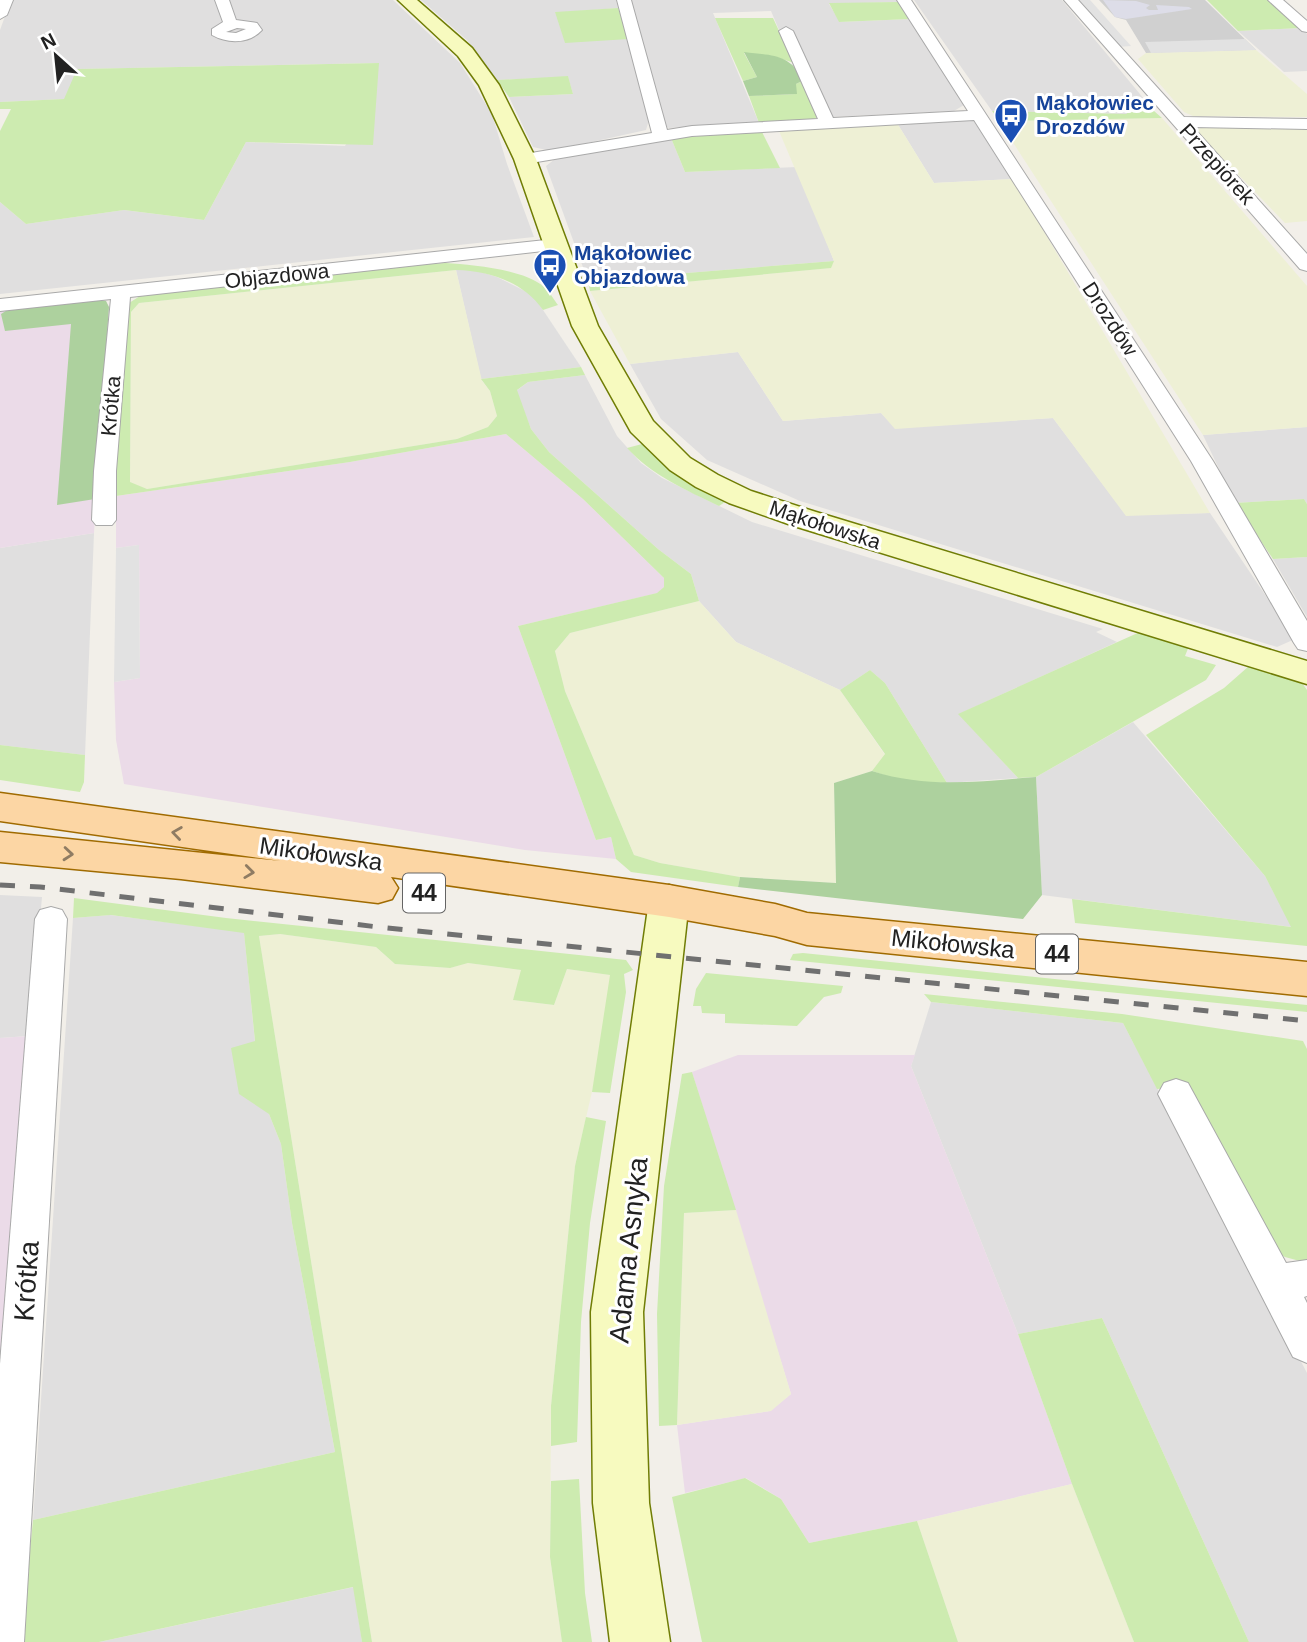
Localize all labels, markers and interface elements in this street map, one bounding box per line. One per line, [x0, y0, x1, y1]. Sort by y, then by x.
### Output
north arrow [21, 21, 91, 91]
text: N [38, 29, 59, 54]
place label: Mąkołowiec Drozdów [1036, 91, 1154, 138]
bus stop icon: Mąkołowiec Drozdów [992, 96, 1030, 145]
street label: Przepiórek [1175, 119, 1260, 209]
place label: Mąkołowiec Objazdowa [574, 241, 692, 288]
bus stop icon: Mąkołowiec Objazdowa [531, 246, 569, 295]
street label: Objazdowa [224, 259, 331, 292]
street label: Drozdów [1078, 278, 1143, 360]
street label: Krótka [96, 374, 125, 437]
street label: Mąkołowska [767, 496, 884, 553]
one-way arrow [171, 826, 183, 841]
street label: Mikołowska [258, 832, 385, 876]
one-way arrow [63, 846, 74, 861]
one-way arrow [243, 865, 255, 880]
road number: 44 [403, 874, 445, 912]
street label: Mikołowska [890, 924, 1017, 963]
road number: 44 [1036, 934, 1078, 973]
street label: Adama Asnyka [603, 1155, 654, 1345]
street label: Krótka [8, 1239, 45, 1322]

